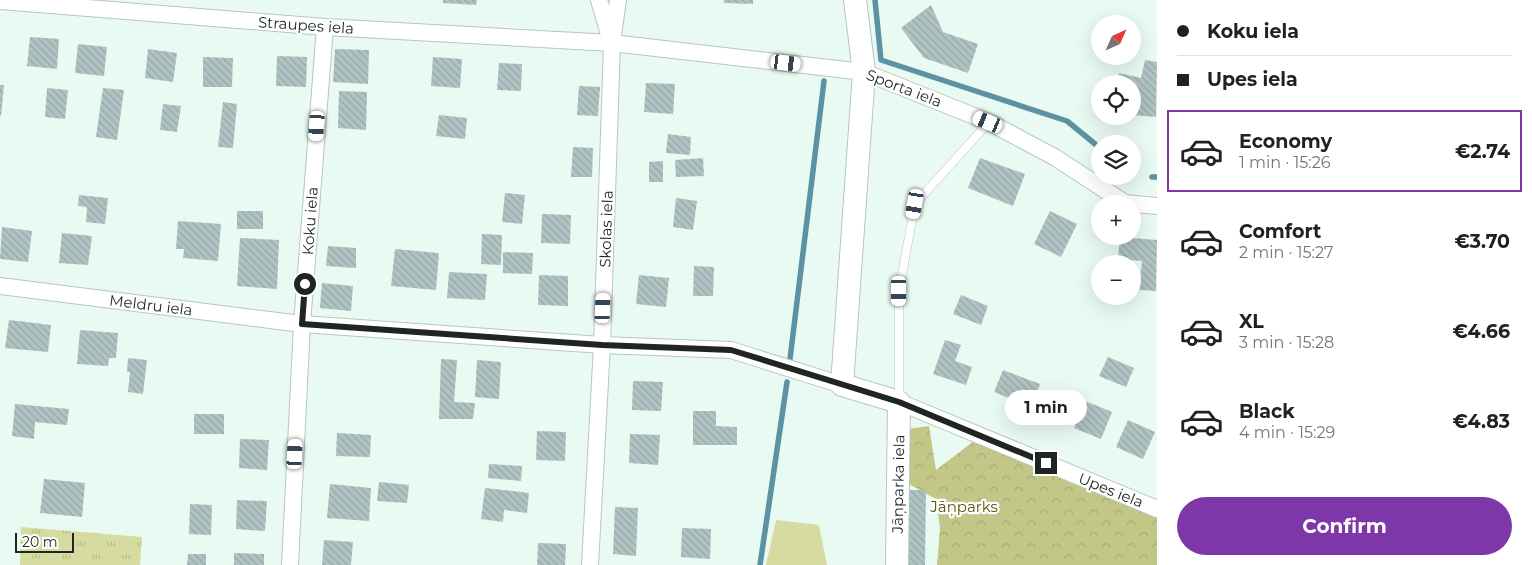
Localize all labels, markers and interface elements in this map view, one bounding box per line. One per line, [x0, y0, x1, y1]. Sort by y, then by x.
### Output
street label: Straupes iela [257, 12, 355, 38]
north arrow [1091, 15, 1141, 65]
map controls [1091, 15, 1141, 305]
text: Koku iela [1207, 20, 1299, 43]
car [770, 54, 801, 72]
street label: Sporta iela [863, 65, 945, 111]
text: Upes iela [1207, 68, 1298, 91]
button: locate [1091, 75, 1141, 125]
car [971, 109, 1004, 135]
car [308, 111, 325, 141]
icon: car [1179, 129, 1224, 174]
text: Economy [1239, 130, 1332, 153]
button: layers [1091, 135, 1141, 185]
text: €2.74 [1455, 140, 1510, 163]
text: 1 min · 15:26 [1239, 153, 1331, 172]
street label: Koku iela [298, 186, 322, 256]
car [905, 188, 924, 220]
street label: Skolas iela [595, 190, 617, 268]
button: + [1091, 195, 1141, 245]
icon: car [1179, 219, 1224, 264]
text: Comfort [1239, 220, 1321, 243]
text: €3.70 [1454, 230, 1510, 253]
text: 2 min · 15:27 [1239, 243, 1334, 262]
button: − [1091, 255, 1141, 305]
route start [294, 273, 316, 295]
car [891, 276, 906, 306]
street label: Meldru iela [108, 290, 194, 320]
car [594, 293, 611, 323]
icon: car [1179, 309, 1224, 354]
text: XL [1239, 310, 1264, 333]
text: €4.66 [1452, 320, 1510, 343]
text: 3 min · 15:28 [1239, 333, 1334, 352]
callout: 1 min [1005, 390, 1087, 426]
text: 1 min [1024, 398, 1068, 417]
icon: car [1179, 399, 1224, 444]
text: Black [1239, 400, 1295, 423]
text: €4.83 [1452, 410, 1510, 433]
text: 4 min · 15:29 [1239, 423, 1335, 442]
street label: Jāņparka iela [888, 434, 909, 535]
car [286, 439, 303, 469]
route end [1035, 452, 1057, 474]
street label: Upes iela [1076, 468, 1146, 512]
park label: Jāņparks [929, 497, 998, 517]
button: Confirm [1177, 497, 1512, 555]
scale bar [15, 530, 74, 553]
text: 20 m [22, 533, 58, 551]

